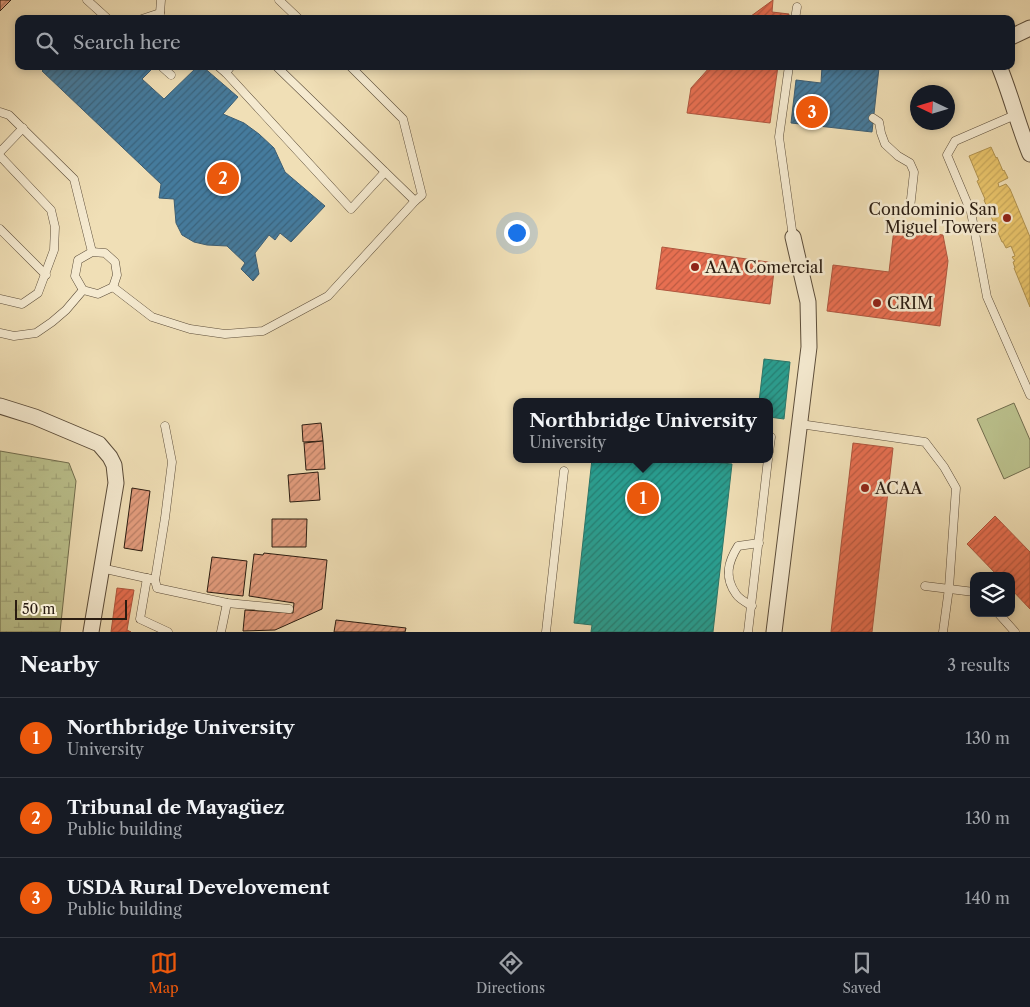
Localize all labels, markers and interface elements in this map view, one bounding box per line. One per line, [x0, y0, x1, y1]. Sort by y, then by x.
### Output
search box [15, 15, 1015, 70]
icon: search [33, 29, 61, 57]
text: Search here [73, 31, 181, 54]
north arrow [910, 85, 955, 130]
pin: 3 [796, 93, 828, 131]
pin: 2 [207, 159, 239, 197]
place label: Condominio San Miguel Towers [869, 199, 997, 237]
marker: Condominio San Miguel Towers [1001, 212, 1013, 224]
your location [504, 220, 530, 246]
place label: AAA Comercial [704, 257, 823, 277]
marker: AAA Comercial [689, 261, 701, 273]
place label: CRIM [887, 293, 933, 313]
marker: CRIM [871, 297, 883, 309]
popup [513, 398, 773, 463]
text: Northbridge University [529, 409, 757, 432]
text: University [529, 432, 606, 452]
place label: ACAA [874, 478, 924, 498]
pin: 1 [627, 479, 659, 517]
marker: ACAA [859, 482, 871, 494]
map controls [970, 572, 1015, 617]
button: layers [970, 572, 1015, 617]
scale bar [15, 597, 128, 620]
text: 50 m [22, 600, 55, 618]
text: Nearby [20, 652, 99, 677]
text: 3 results [947, 655, 1010, 675]
text: Northbridge University [67, 716, 294, 739]
text: 1 [32, 728, 40, 748]
text: 130 m [965, 728, 1010, 748]
text: University [67, 739, 144, 759]
text: Tribunal de Mayagüez [67, 796, 285, 819]
text: 2 [31, 808, 41, 828]
text: 130 m [965, 808, 1010, 828]
text: Public building [67, 819, 182, 839]
text: USDA Rural Develovement [67, 876, 330, 899]
text: 3 [31, 888, 41, 908]
text: 140 m [965, 888, 1010, 908]
text: Public building [67, 899, 182, 919]
tab: Map [149, 949, 179, 997]
tab: Directions [476, 949, 545, 997]
tab: Saved [842, 949, 881, 997]

